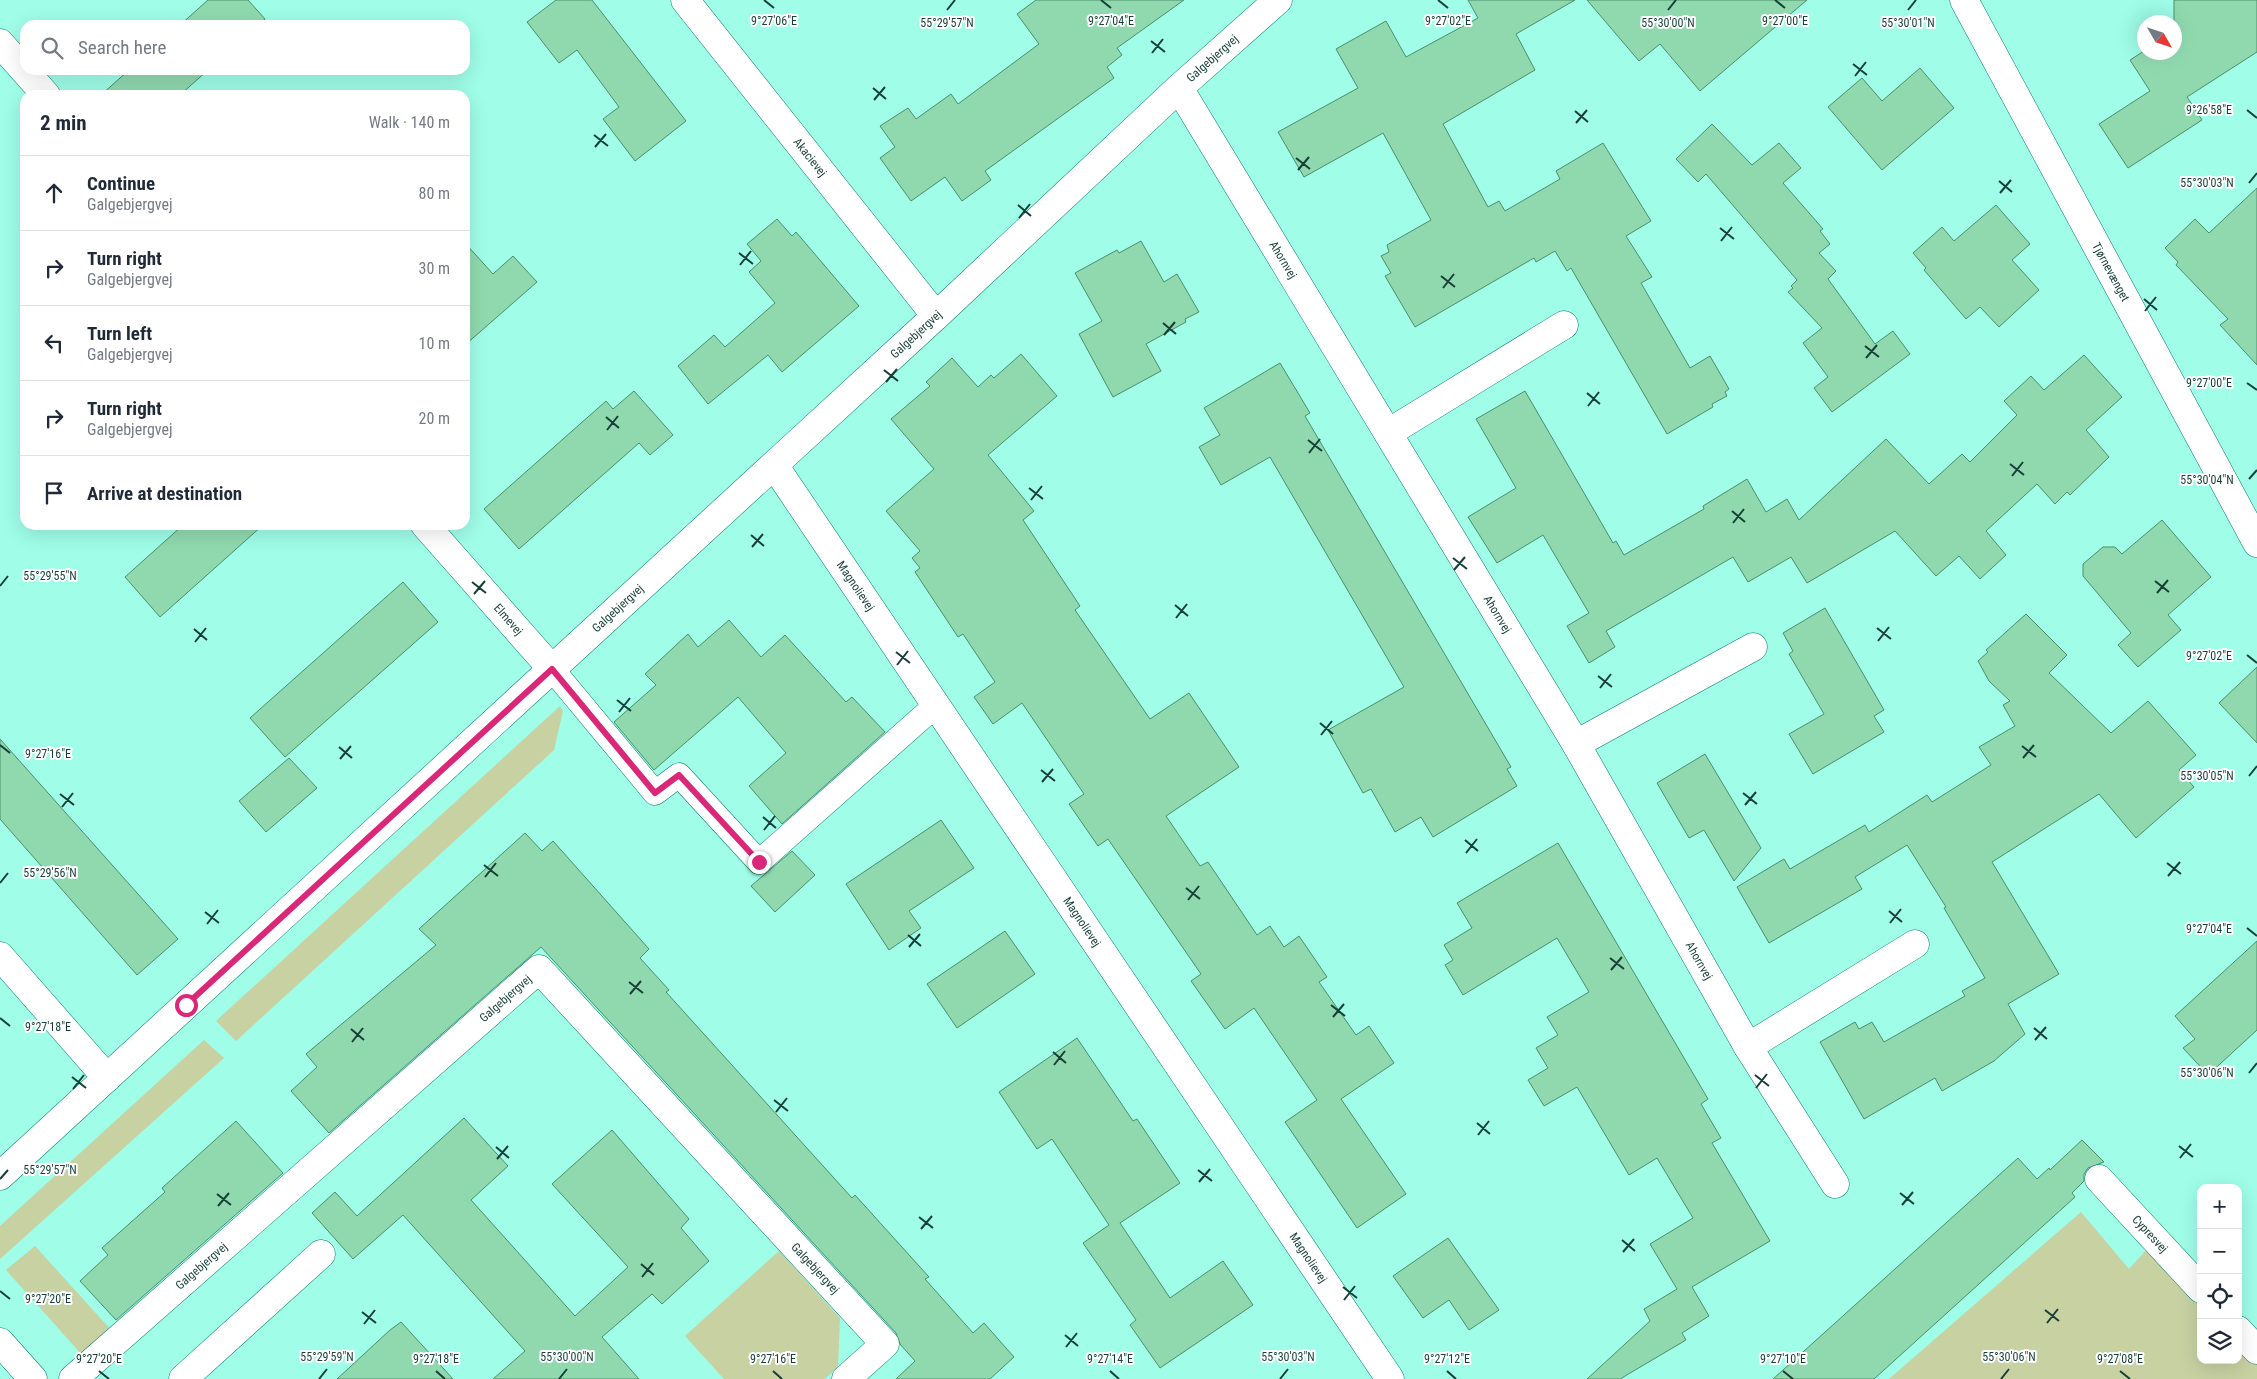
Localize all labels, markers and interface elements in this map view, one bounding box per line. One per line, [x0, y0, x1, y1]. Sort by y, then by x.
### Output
text: 9°27'06"E [751, 14, 797, 28]
text: 9°27'04"E [1088, 14, 1134, 28]
text: 9°27'02"E [1425, 14, 1471, 28]
text: 9°27'00"E [1762, 14, 1808, 28]
north arrow [2137, 15, 2182, 60]
text: 55°29'57"N [920, 16, 974, 30]
text: 55°30'00"N [1641, 16, 1695, 30]
text: 55°30'01"N [1881, 16, 1935, 30]
search box [20, 20, 470, 75]
street label: Galgebjergvej [1184, 32, 1241, 85]
icon: search [38, 34, 66, 62]
text: Search here [78, 36, 166, 59]
text: 9°26'58"E [2186, 103, 2232, 117]
text: 2 min [40, 111, 87, 135]
text: Walk · 140 m [369, 113, 450, 132]
street label: Akacievej [790, 135, 830, 180]
text: Continue [87, 172, 155, 195]
text: 55°30'03"N [2180, 176, 2234, 190]
icon: ahead [40, 179, 68, 207]
text: 80 m [418, 184, 450, 203]
text: Galgebjergvej [87, 195, 173, 214]
street label: Ahornvej [1266, 239, 1300, 281]
street label: Tjørnevænget [2089, 240, 2132, 304]
text: Turn right [87, 247, 162, 270]
icon: right [40, 254, 68, 282]
text: 30 m [418, 259, 450, 278]
text: Galgebjergvej [87, 270, 173, 289]
street label: Galgebjergvej [888, 307, 944, 361]
text: Turn left [87, 322, 152, 345]
icon: left [40, 329, 68, 357]
text: 10 m [418, 334, 450, 353]
text: Galgebjergvej [87, 345, 173, 364]
text: 9°27'00"E [2186, 376, 2232, 390]
text: Turn right [87, 397, 162, 420]
icon: right [40, 404, 68, 432]
text: 20 m [418, 409, 450, 428]
text: Galgebjergvej [87, 420, 173, 439]
text: 55°30'04"N [2180, 473, 2234, 487]
icon: arrive [40, 479, 68, 507]
text: Arrive at destination [87, 482, 242, 505]
street label: Magnolievej [834, 558, 877, 614]
text: 55°29'55"N [23, 569, 77, 583]
street label: Galgebjergvej [589, 581, 646, 635]
street label: Ahornvej [1481, 593, 1514, 636]
street label: Elmevej [491, 601, 526, 638]
text: 9°27'02"E [2186, 649, 2232, 663]
text: 9°27'16"E [25, 747, 71, 761]
text: 55°30'05"N [2180, 769, 2234, 783]
route end [748, 851, 771, 874]
text: 55°29'56"N [23, 866, 77, 880]
street label: Magnolievej [1060, 894, 1104, 949]
text: 9°27'04"E [2186, 922, 2232, 936]
street label: Ahornvej [1683, 939, 1715, 982]
street label: Galgebjergvej [477, 972, 534, 1025]
route start [175, 994, 198, 1017]
text: 9°27'18"E [25, 1020, 71, 1034]
text: 55°30'06"N [2180, 1066, 2234, 1080]
text: 55°29'57"N [23, 1163, 77, 1177]
map controls [2197, 1184, 2242, 1364]
button: + [2197, 1184, 2242, 1229]
street label: Cypresvej [2129, 1212, 2171, 1256]
button: − [2197, 1229, 2242, 1274]
street label: Magnolievej [1287, 1230, 1330, 1285]
street label: Galgebjergvej [173, 1240, 230, 1293]
street label: Galgebjergvej [788, 1240, 842, 1297]
button: locate [2197, 1274, 2242, 1319]
text: 9°27'20"E [25, 1292, 71, 1306]
button: layers [2197, 1319, 2242, 1364]
text: 55°29'59"N [300, 1350, 354, 1364]
text: 55°30'00"N [540, 1350, 594, 1364]
text: 55°30'03"N [1261, 1350, 1315, 1364]
text: 55°30'06"N [1982, 1350, 2036, 1364]
text: 9°27'20"E [76, 1352, 122, 1366]
text: 9°27'18"E [413, 1352, 459, 1366]
text: 9°27'16"E [750, 1352, 796, 1366]
text: 9°27'14"E [1087, 1352, 1133, 1366]
text: 9°27'12"E [1424, 1352, 1470, 1366]
text: 9°27'10"E [1760, 1352, 1806, 1366]
text: 9°27'08"E [2097, 1352, 2143, 1366]

